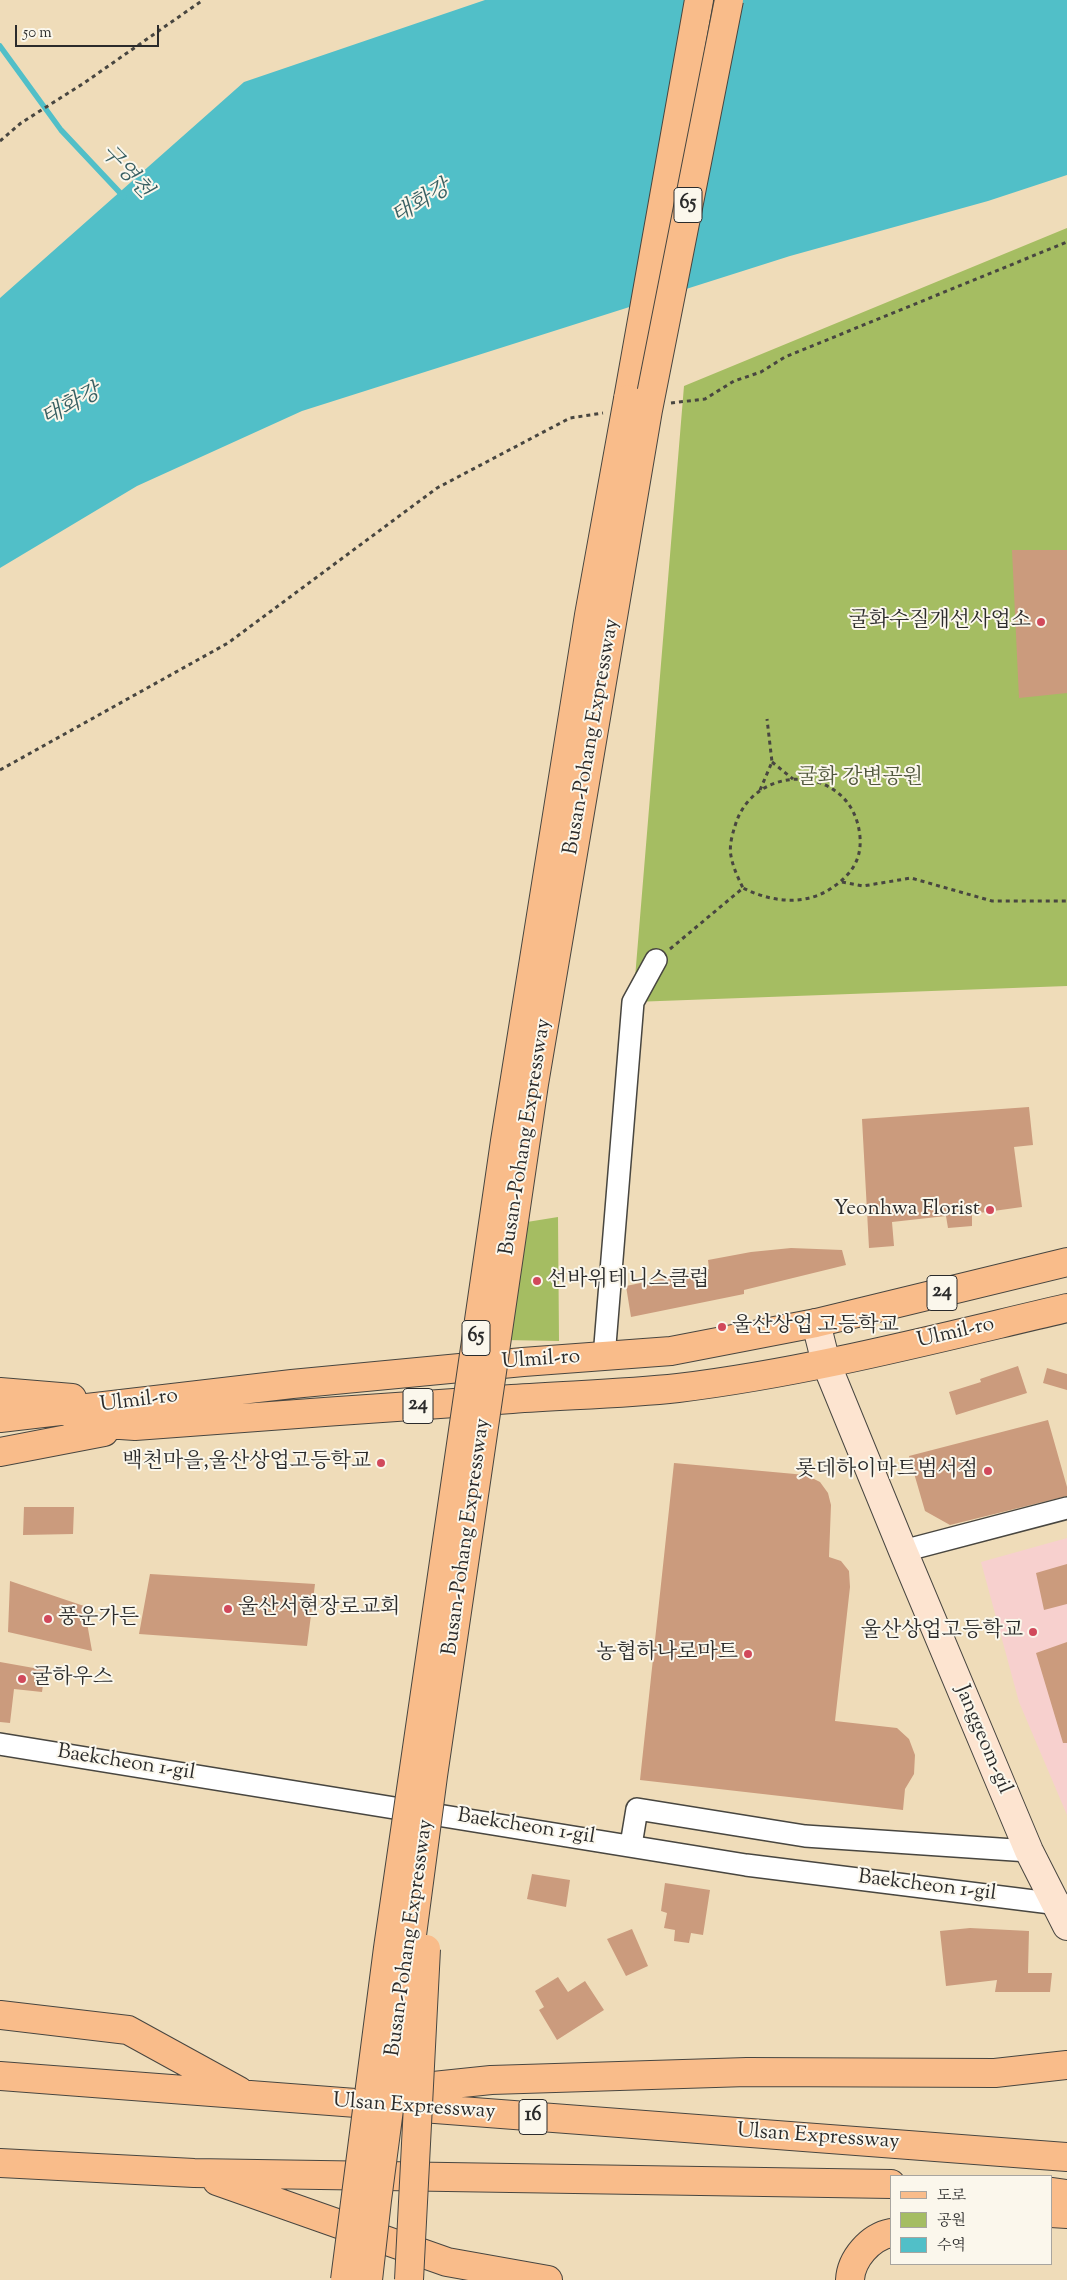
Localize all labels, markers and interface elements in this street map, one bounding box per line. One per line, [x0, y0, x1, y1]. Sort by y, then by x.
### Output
scale bar [18, 15, 161, 47]
text: 50 m [23, 23, 52, 44]
water label: 구영천 [94, 141, 156, 205]
water label: 태화강 [388, 176, 456, 232]
road number: 65 [674, 188, 702, 222]
water label: 태화강 [38, 380, 106, 434]
place label: 굴화수질개선사업소 [848, 609, 1031, 635]
marker: 굴화수질개선사업소 [1035, 616, 1047, 628]
street label: Busan-Pohang Expressway [560, 617, 626, 857]
park label: 굴화 강변공원 [797, 766, 923, 792]
street label: Busan-Pohang Expressway [496, 1017, 558, 1257]
place label: Yeonhwa Florist [833, 1197, 980, 1223]
marker: Yeonhwa Florist [984, 1204, 996, 1216]
place label: 선바위테니스클럽 [547, 1268, 709, 1294]
marker: 선바위테니스클럽 [531, 1275, 543, 1287]
road number: 24 [927, 1276, 957, 1310]
street label: Ulmil-ro [915, 1313, 997, 1355]
place label: 울산상업 고등학교 [732, 1314, 899, 1340]
road number: 65 [462, 1320, 490, 1356]
marker: 울산상업 고등학교 [716, 1321, 728, 1333]
street label: Ulmil-ro [501, 1346, 581, 1376]
street label: Ulmil-ro [99, 1385, 179, 1419]
road number: 24 [403, 1388, 433, 1424]
street label: Busan-Pohang Expressway [439, 1417, 497, 1657]
place label: 백천마을,울산상업고등학교 [122, 1450, 371, 1476]
marker: 백천마을,울산상업고등학교 [375, 1457, 387, 1469]
place label: 롯데하이마트범서점 [795, 1458, 978, 1484]
marker: 롯데하이마트범서점 [982, 1465, 994, 1477]
place label: 울산서현장로교회 [238, 1596, 400, 1622]
marker: 울산서현장로교회 [222, 1603, 234, 1615]
place label: 풍운가든 [58, 1606, 139, 1632]
marker: 풍운가든 [42, 1613, 54, 1625]
place label: 울산상업고등학교 [861, 1619, 1023, 1645]
marker: 울산상업고등학교 [1027, 1626, 1039, 1638]
place label: 농협하나로마트 [596, 1641, 738, 1667]
marker: 농협하나로마트 [742, 1648, 754, 1660]
place label: 굴하우스 [32, 1666, 113, 1692]
marker: 굴하우스 [16, 1673, 28, 1685]
street label: Janggeom-gil [948, 1682, 1016, 1798]
street label: Baekcheon 1-gil [55, 1741, 197, 1787]
street label: Baekcheon 1-gil [455, 1805, 597, 1851]
street label: Busan-Pohang Expressway [382, 1818, 440, 2058]
street label: Baekcheon 1-gil [856, 1866, 998, 1908]
street label: Ulsan Expressway [332, 2090, 496, 2126]
road number: 16 [519, 2100, 547, 2134]
street label: Ulsan Expressway [736, 2120, 900, 2156]
legend [890, 2175, 1052, 2265]
text: 도로 [937, 2186, 966, 2207]
text: 공원 [937, 2211, 966, 2232]
text: 수역 [937, 2236, 966, 2257]

